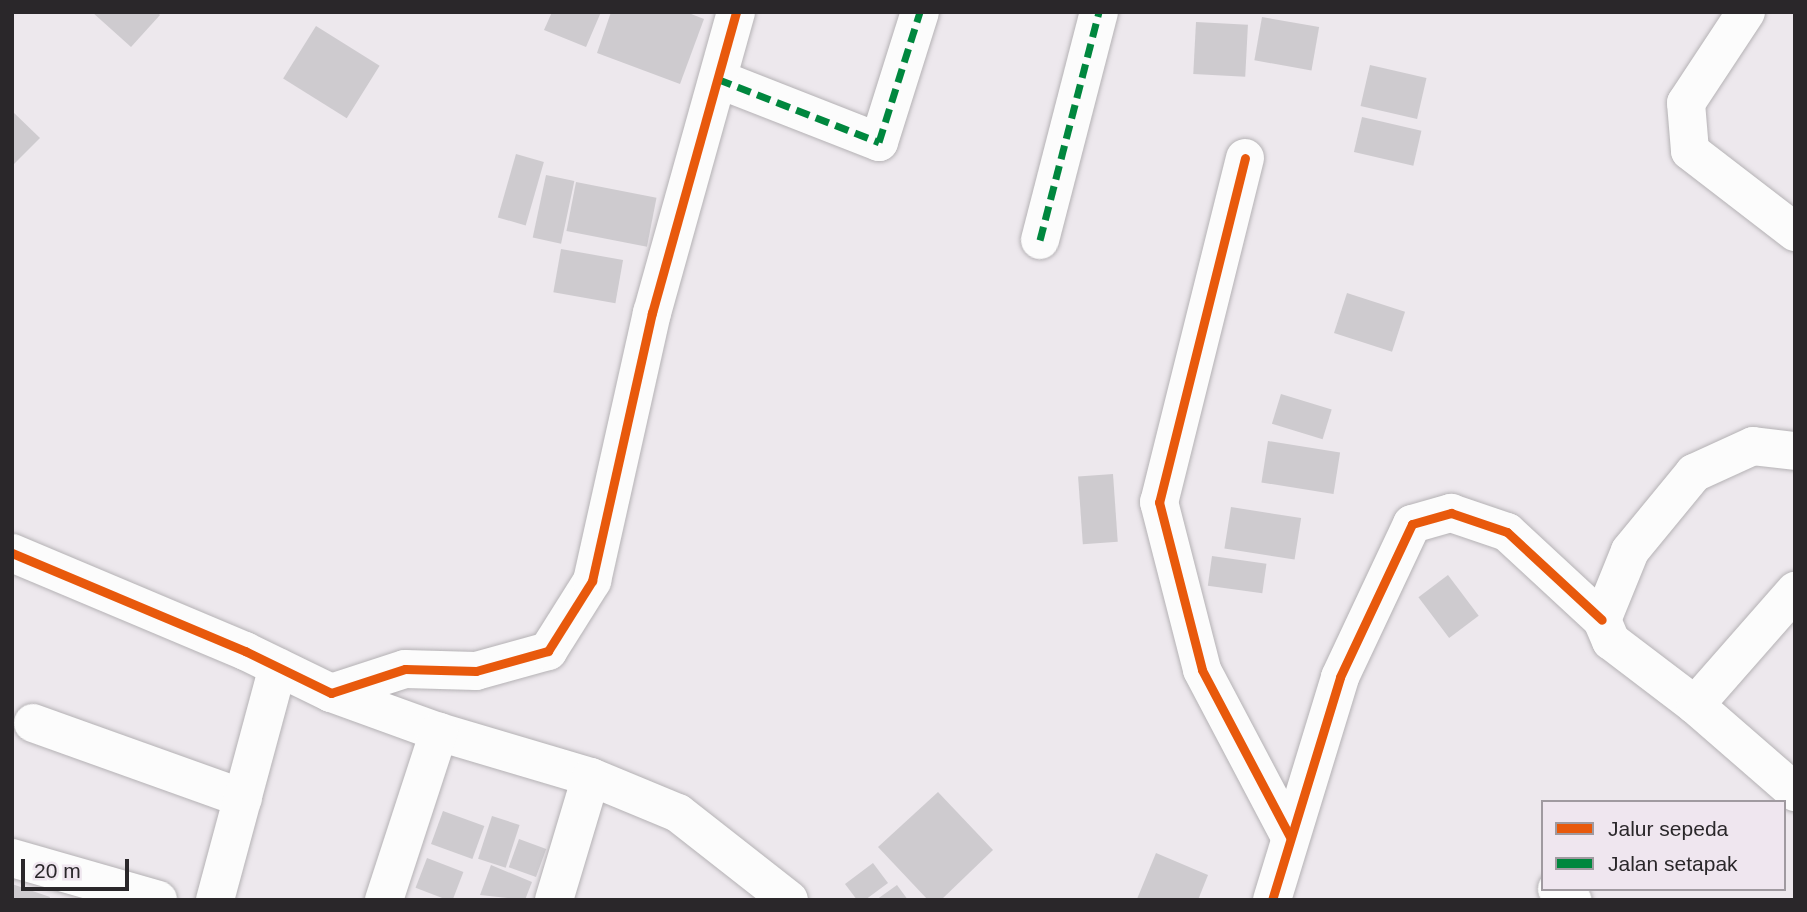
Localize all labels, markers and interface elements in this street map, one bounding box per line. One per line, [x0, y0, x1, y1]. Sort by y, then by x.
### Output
legend [1541, 800, 1786, 891]
text: Jalur sepeda [1608, 817, 1728, 840]
scale bar [24, 846, 133, 890]
text: Jalan setapak [1608, 852, 1738, 875]
text: 20 m [34, 859, 81, 882]

